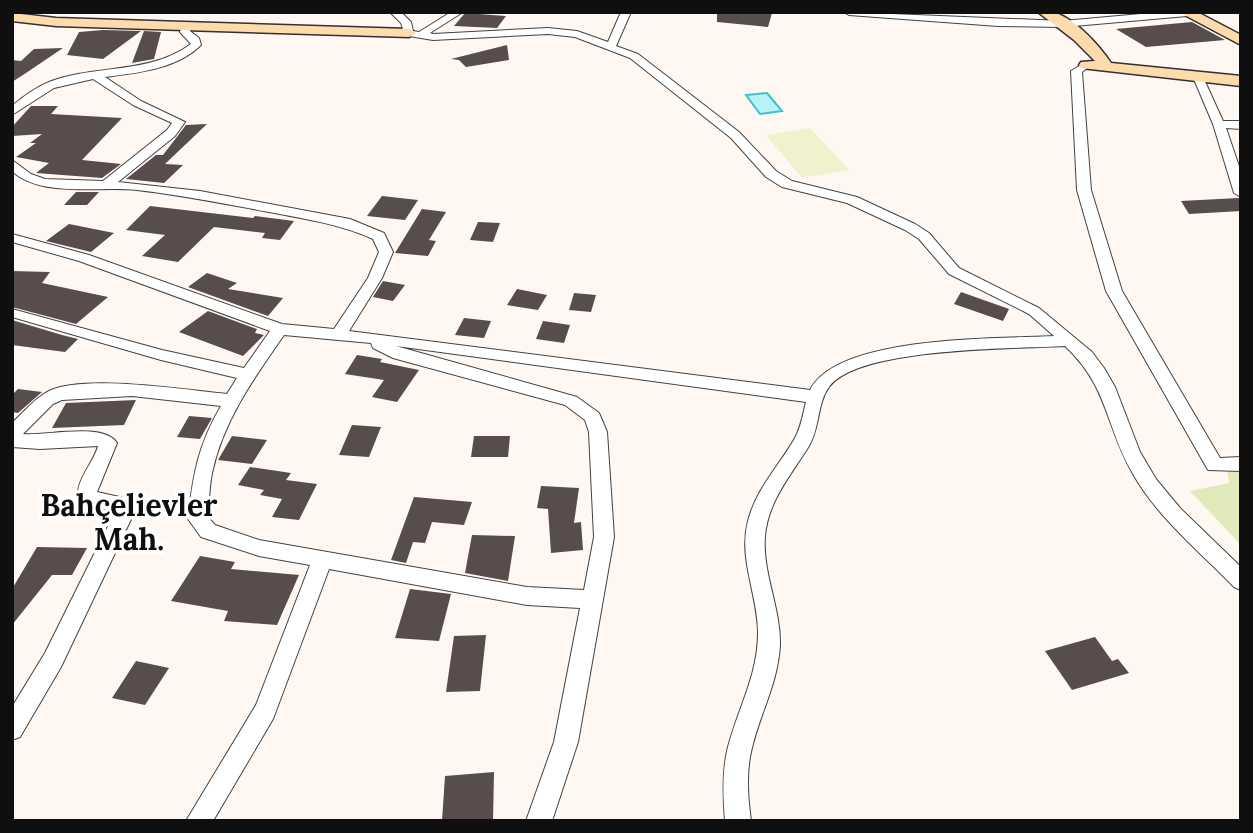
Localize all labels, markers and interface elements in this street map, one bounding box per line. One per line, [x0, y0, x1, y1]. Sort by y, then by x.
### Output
district label: Bahçelievler Mah. [41, 486, 218, 558]

